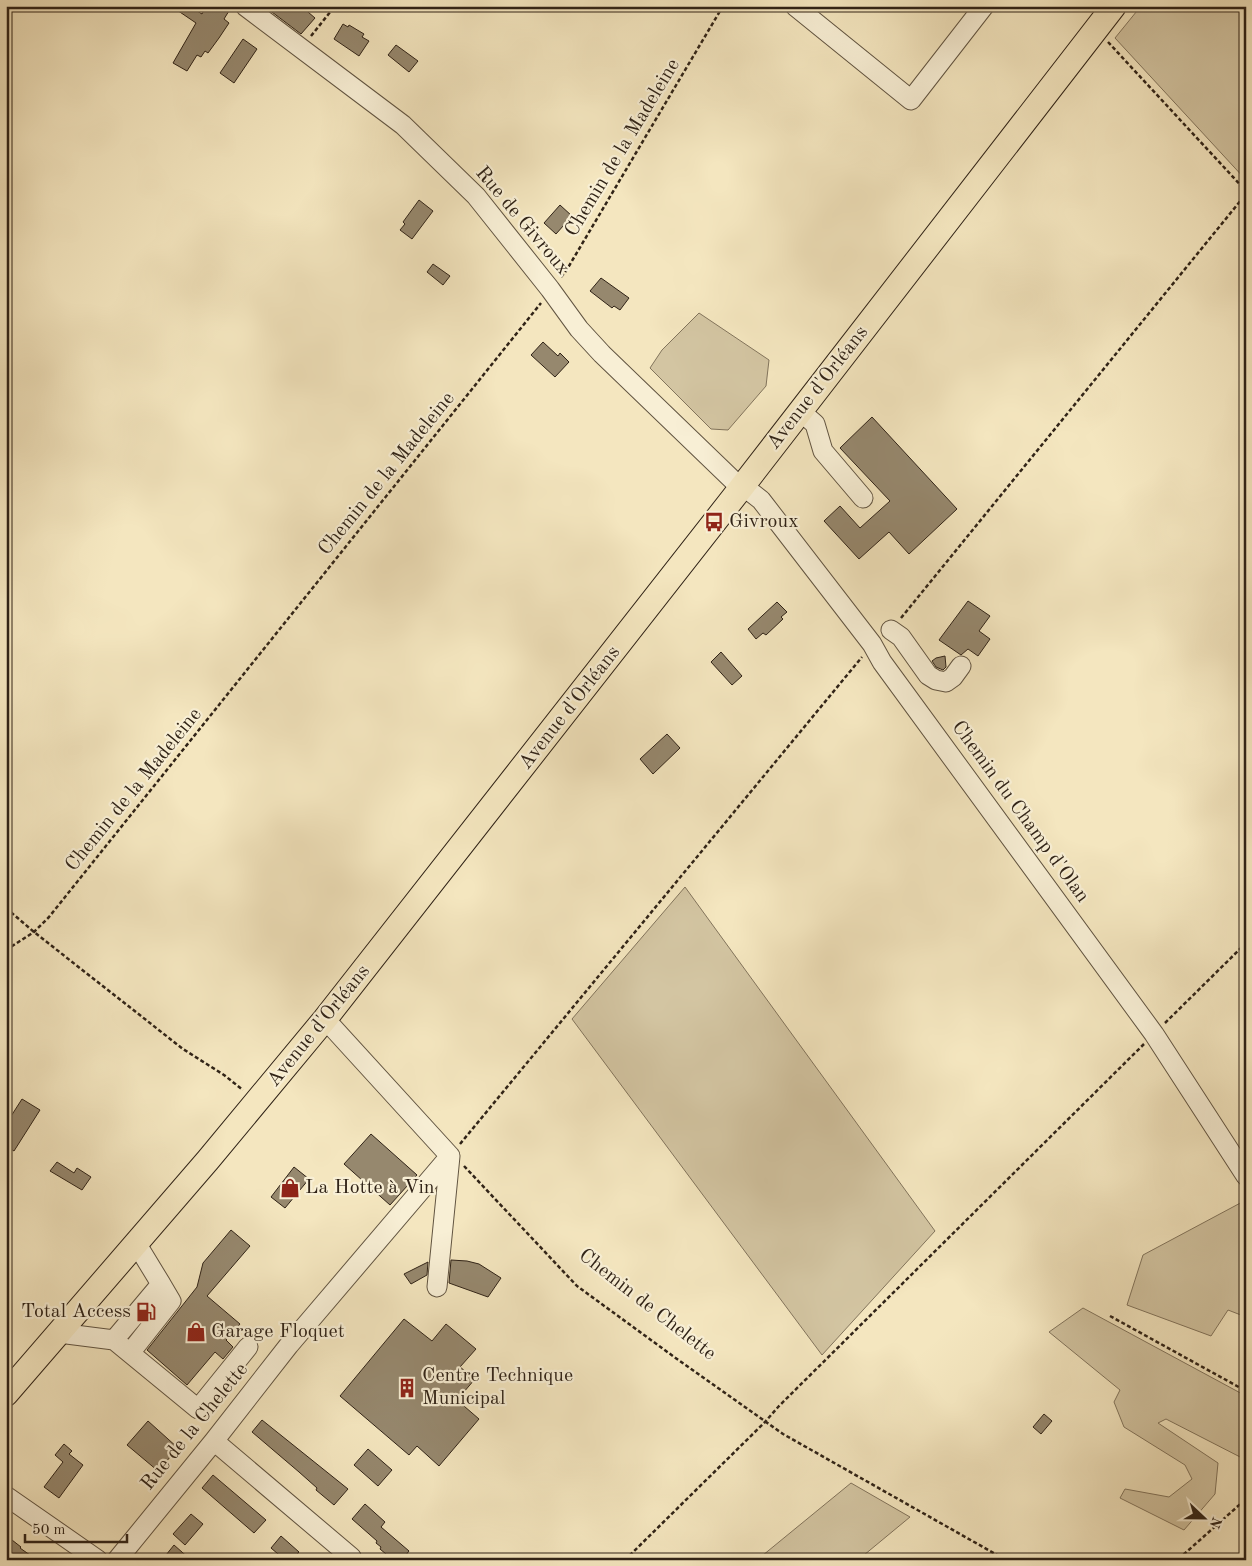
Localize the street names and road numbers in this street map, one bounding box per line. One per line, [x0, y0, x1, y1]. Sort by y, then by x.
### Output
street label: Chemin de la Madeleine [562, 56, 684, 240]
street label: Rue de Givroux [471, 163, 573, 279]
street label: Avenue d'Orléans [764, 323, 872, 453]
street label: Chemin de la Madeleine [315, 389, 459, 559]
street label: Avenue d'Orléans [516, 643, 624, 773]
street label: Chemin de la Madeleine [62, 705, 206, 875]
street label: Chemin du Champ d'Olan [947, 717, 1093, 907]
street label: Avenue d'Orléans [264, 961, 374, 1091]
street label: Chemin de Chelette [575, 1246, 719, 1364]
street label: Rue de la Chelette [138, 1360, 252, 1494]

